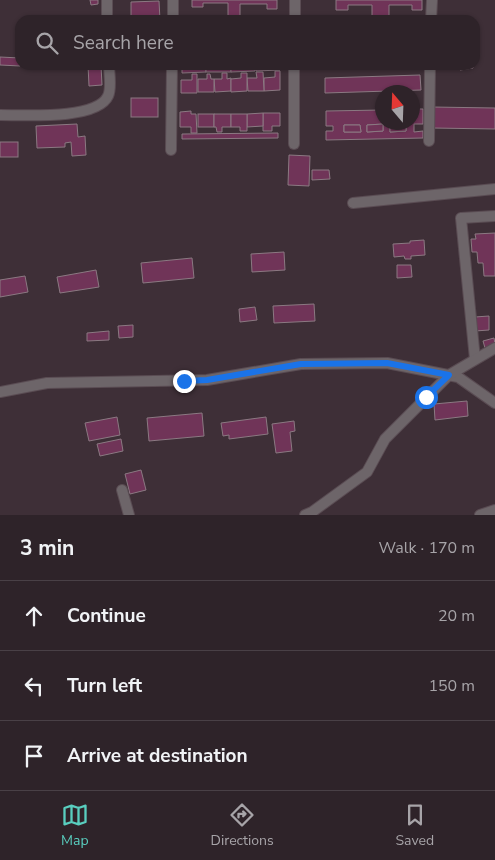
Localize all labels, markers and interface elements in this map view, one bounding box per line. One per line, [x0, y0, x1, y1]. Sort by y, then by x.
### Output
search box [15, 15, 480, 70]
icon: search [33, 29, 61, 57]
text: Search here [73, 30, 174, 56]
north arrow [375, 85, 420, 130]
route end [173, 370, 196, 393]
route start [415, 386, 438, 409]
text: 3 min [20, 534, 74, 562]
text: Walk · 170 m [379, 537, 475, 559]
icon: ahead [20, 602, 48, 630]
text: Continue [67, 603, 146, 629]
text: 20 m [438, 605, 475, 627]
icon: left [20, 672, 48, 700]
text: Turn left [67, 673, 142, 699]
text: 150 m [428, 675, 475, 697]
icon: arrive [20, 742, 48, 770]
text: Arrive at destination [67, 743, 248, 769]
tab: Map [61, 801, 89, 850]
tab: Directions [211, 801, 274, 850]
tab: Saved [395, 801, 434, 850]

